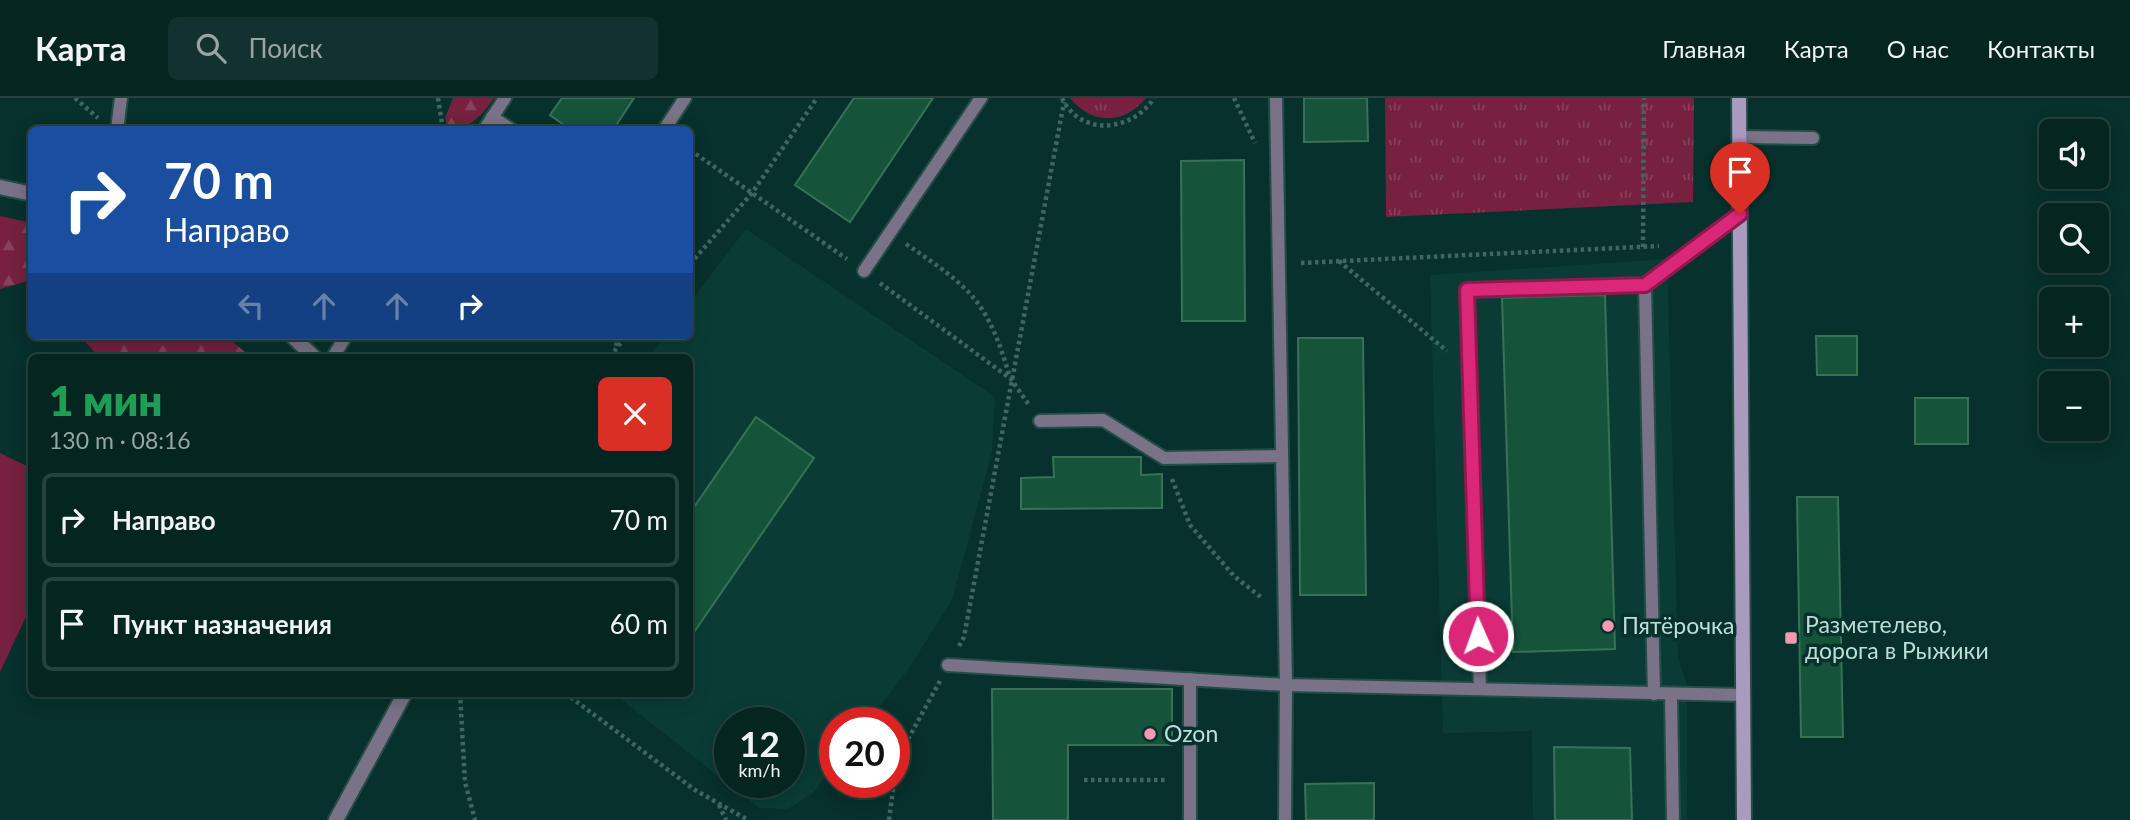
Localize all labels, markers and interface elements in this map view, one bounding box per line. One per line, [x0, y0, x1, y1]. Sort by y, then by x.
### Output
search box [168, 17, 658, 80]
text: Карта [35, 28, 126, 68]
icon: search [192, 29, 230, 67]
text: Поиск [248, 32, 323, 64]
text: Главная [1662, 34, 1746, 63]
text: Карта [1784, 34, 1849, 63]
text: О нас [1887, 34, 1949, 63]
text: Контакты [1987, 34, 2095, 63]
map controls [2039, 119, 2109, 441]
button: sound [2039, 119, 2109, 189]
pin [1710, 142, 1770, 214]
text: 70 m [164, 151, 274, 209]
icon: arrive [1721, 153, 1759, 191]
icon: right [49, 154, 140, 245]
button: search [2039, 203, 2109, 273]
text: Направо [164, 210, 290, 249]
icon: left [232, 287, 270, 325]
icon: ahead [305, 287, 343, 325]
icon: ahead [378, 287, 416, 325]
icon: right [451, 287, 489, 325]
button: + [2039, 287, 2109, 357]
button: − [2039, 371, 2109, 441]
text: 1 мин [49, 375, 163, 425]
button: close [598, 377, 672, 451]
text: 130 m · 08:16 [49, 426, 191, 454]
icon: right [53, 501, 91, 539]
text: Направо [112, 504, 216, 536]
text: 70 m [610, 504, 668, 536]
position arrow [1441, 599, 1515, 673]
icon: arrive [53, 605, 91, 643]
text: Пункт назначения [112, 608, 332, 640]
text: 60 m [610, 608, 668, 640]
place label: Разметелево, дорога в Рыжики [1805, 610, 1989, 664]
place label: Пятёрочка [1622, 611, 1734, 639]
marker: Пятёрочка [1600, 618, 1616, 634]
marker: Разметелево, дорога в Рыжики [1783, 630, 1799, 646]
speed limit sign: 20 [819, 707, 910, 798]
place label: Ozon [1164, 719, 1218, 747]
text: 12 [739, 722, 780, 764]
marker: Ozon [1142, 726, 1158, 742]
text: km/h [738, 759, 781, 781]

